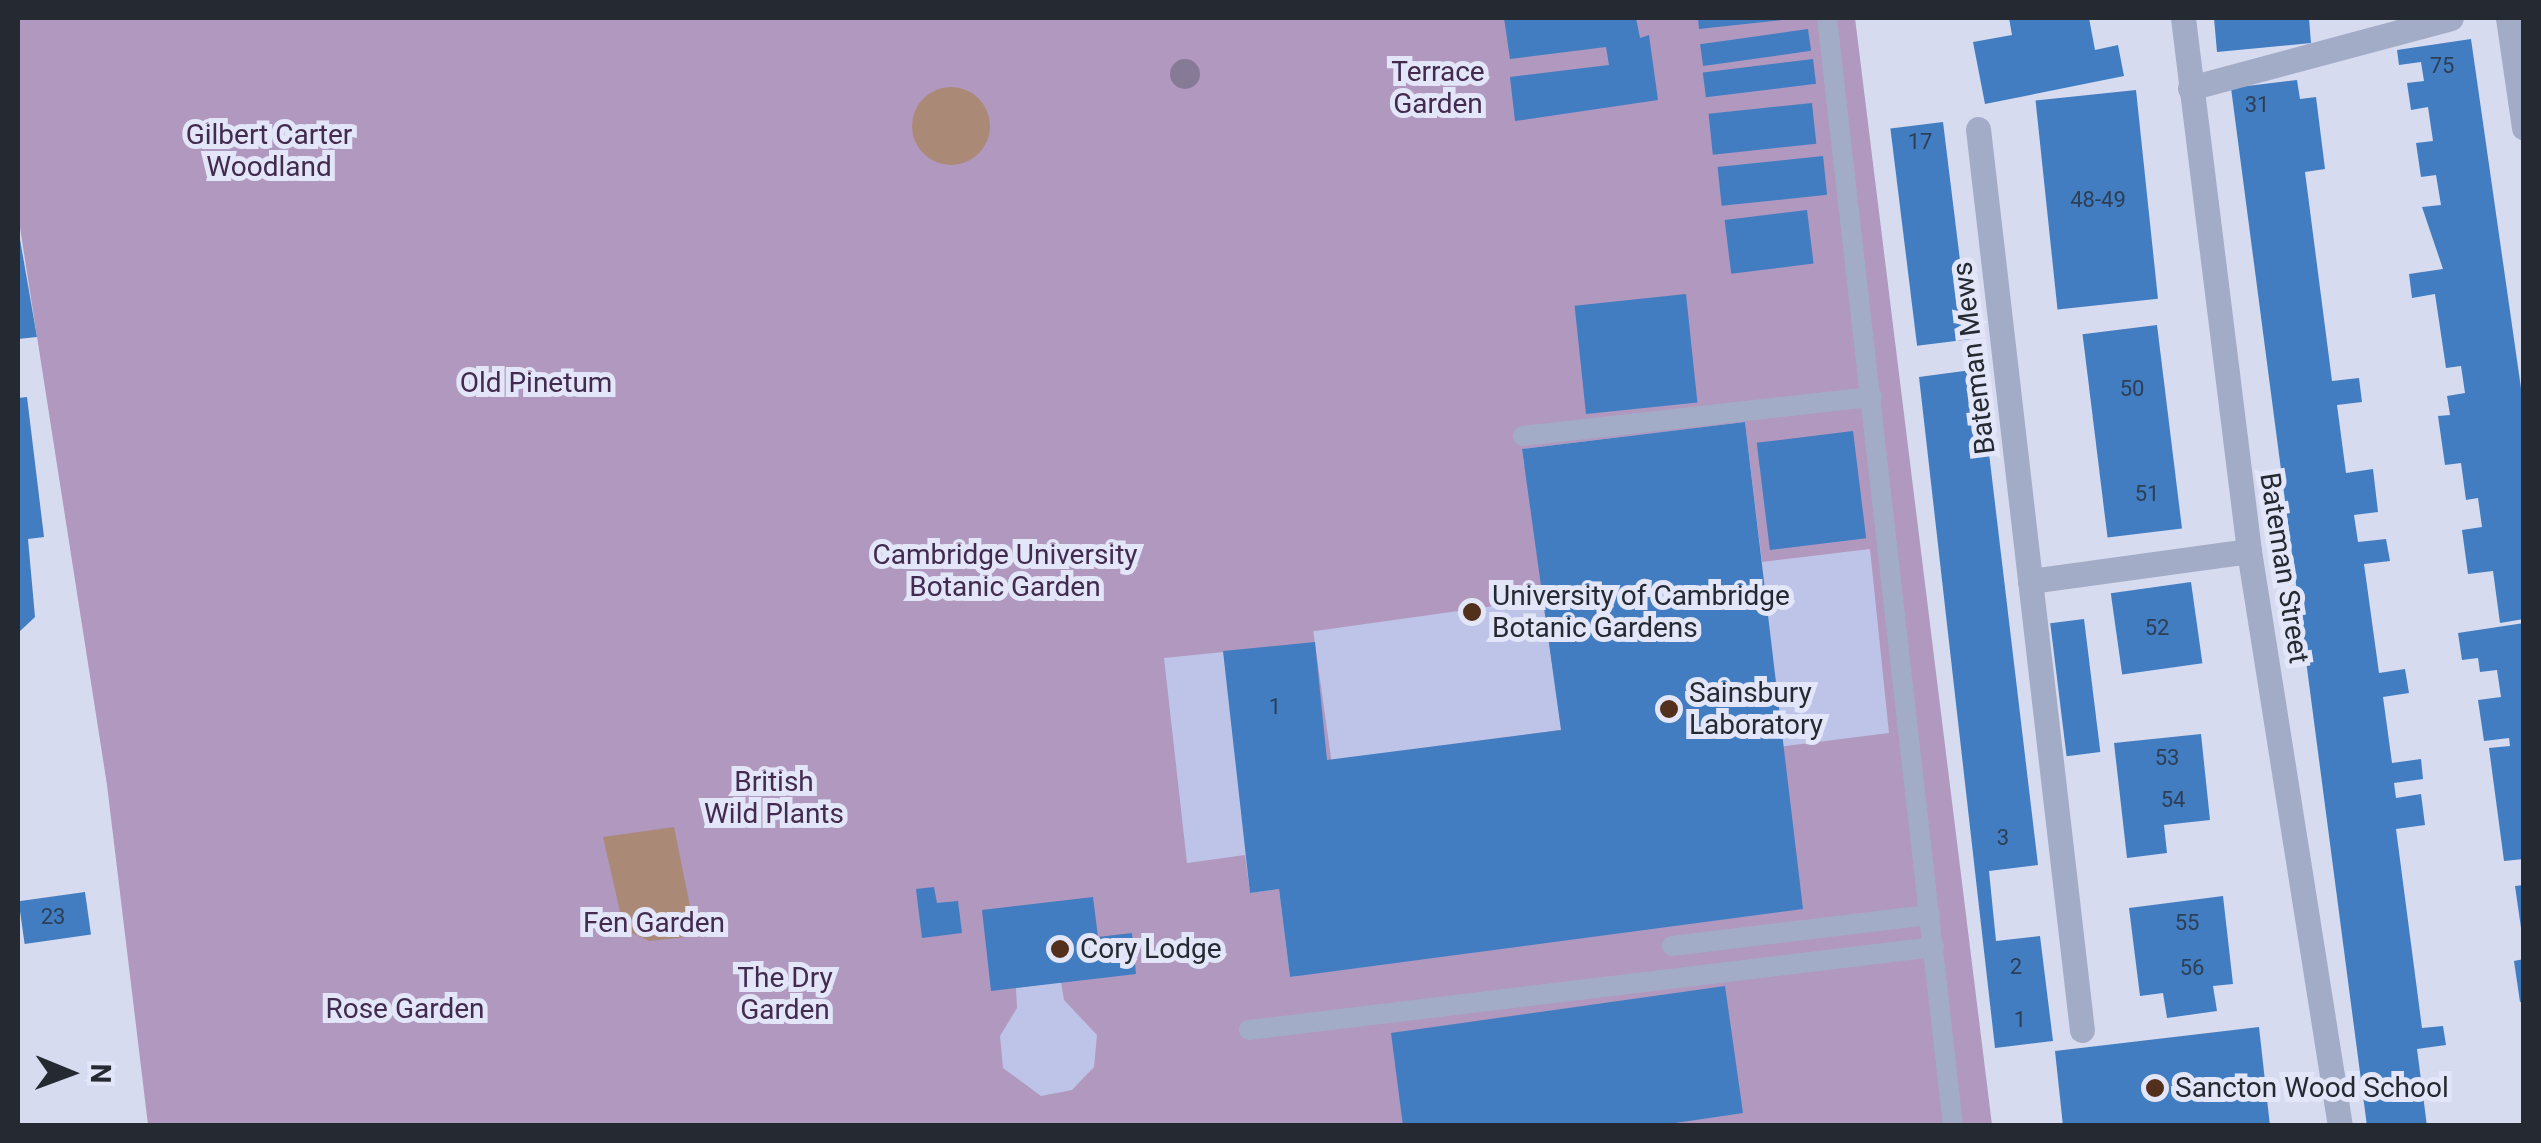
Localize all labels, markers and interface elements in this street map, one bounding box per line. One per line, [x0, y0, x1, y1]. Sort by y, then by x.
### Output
house number: 75 [2430, 53, 2454, 79]
park label: Terrace Garden [1391, 55, 1485, 121]
house number: 31 [2245, 92, 2269, 118]
park label: Gilbert Carter Woodland [186, 118, 352, 184]
house number: 17 [1908, 129, 1932, 155]
house number: 48-49 [2070, 187, 2126, 213]
street label: Bateman Mews [1946, 260, 2002, 456]
park label: Old Pinetum [460, 366, 612, 400]
house number: 50 [2120, 376, 2144, 402]
street label: Bateman Street [2252, 470, 2316, 666]
house number: 51 [2135, 481, 2159, 507]
park label: Cambridge University Botanic Garden [872, 538, 1138, 604]
place label: University of Cambridge Botanic Gardens [1492, 579, 1790, 645]
marker: University of Cambridge Botanic Gardens [1461, 601, 1483, 623]
house number: 52 [2145, 615, 2169, 641]
place label: Sainsbury Laboratory [1689, 676, 1823, 742]
house number: 1 [1269, 694, 1281, 720]
marker: Sainsbury Laboratory [1658, 698, 1680, 720]
house number: 53 [2155, 745, 2179, 771]
park label: British Wild Plants [704, 765, 844, 831]
house number: 54 [2161, 787, 2185, 813]
house number: 3 [1997, 825, 2009, 851]
house number: 23 [41, 904, 65, 930]
park label: Fen Garden [583, 906, 725, 940]
house number: 55 [2175, 910, 2199, 936]
place label: Cory Lodge [1080, 932, 1222, 966]
marker: Cory Lodge [1049, 938, 1071, 960]
house number: 2 [2010, 954, 2022, 980]
house number: 56 [2180, 955, 2204, 981]
park label: The Dry Garden [737, 961, 833, 1027]
park label: Rose Garden [325, 992, 485, 1026]
house number: 1 [2014, 1007, 2026, 1033]
north arrow [20, 1023, 120, 1123]
text: N [84, 1063, 117, 1084]
place label: Sancton Wood School [2175, 1071, 2449, 1105]
marker: Sancton Wood School [2144, 1077, 2166, 1099]

